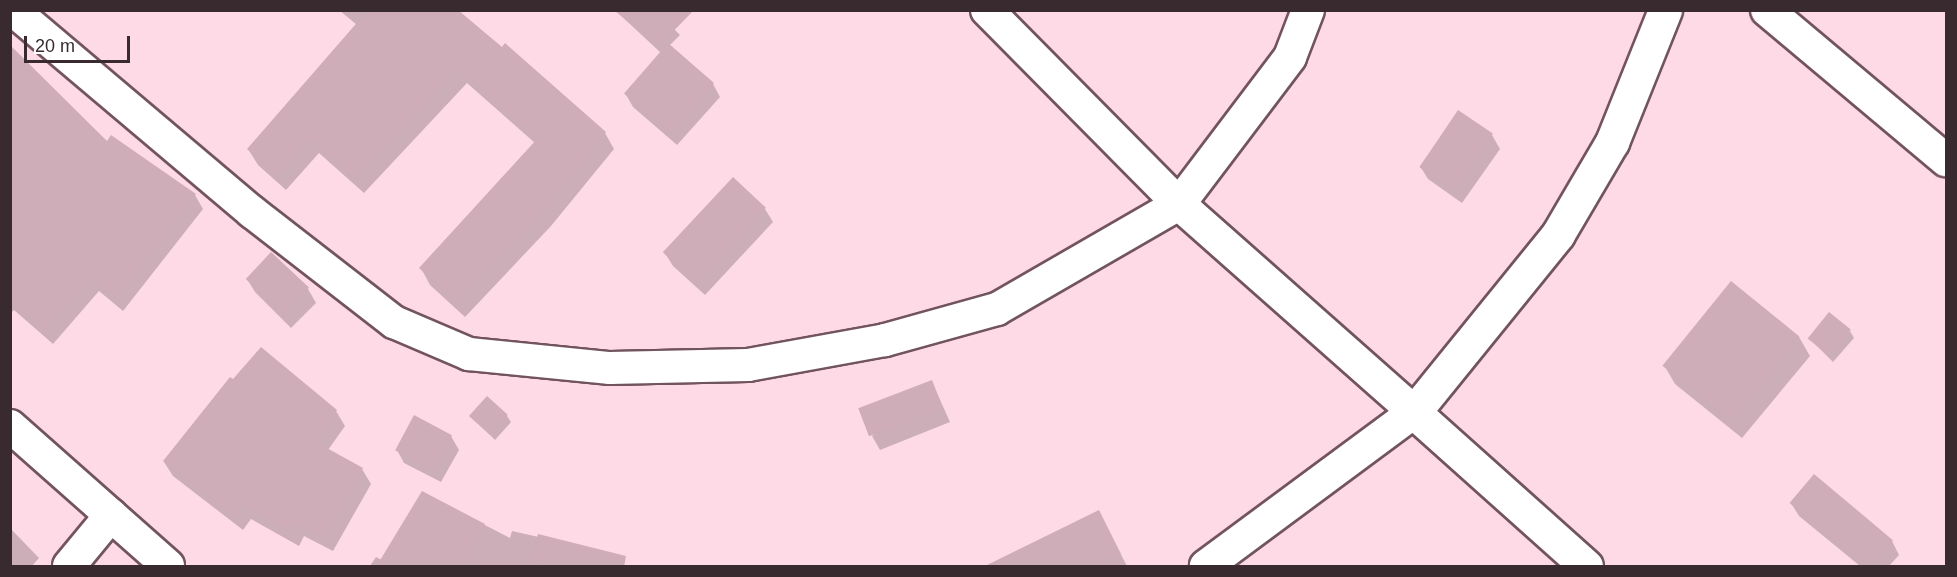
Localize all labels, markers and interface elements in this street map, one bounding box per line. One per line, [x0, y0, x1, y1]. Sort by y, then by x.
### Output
scale bar [27, 24, 134, 62]
text: 20 m [35, 36, 75, 56]

